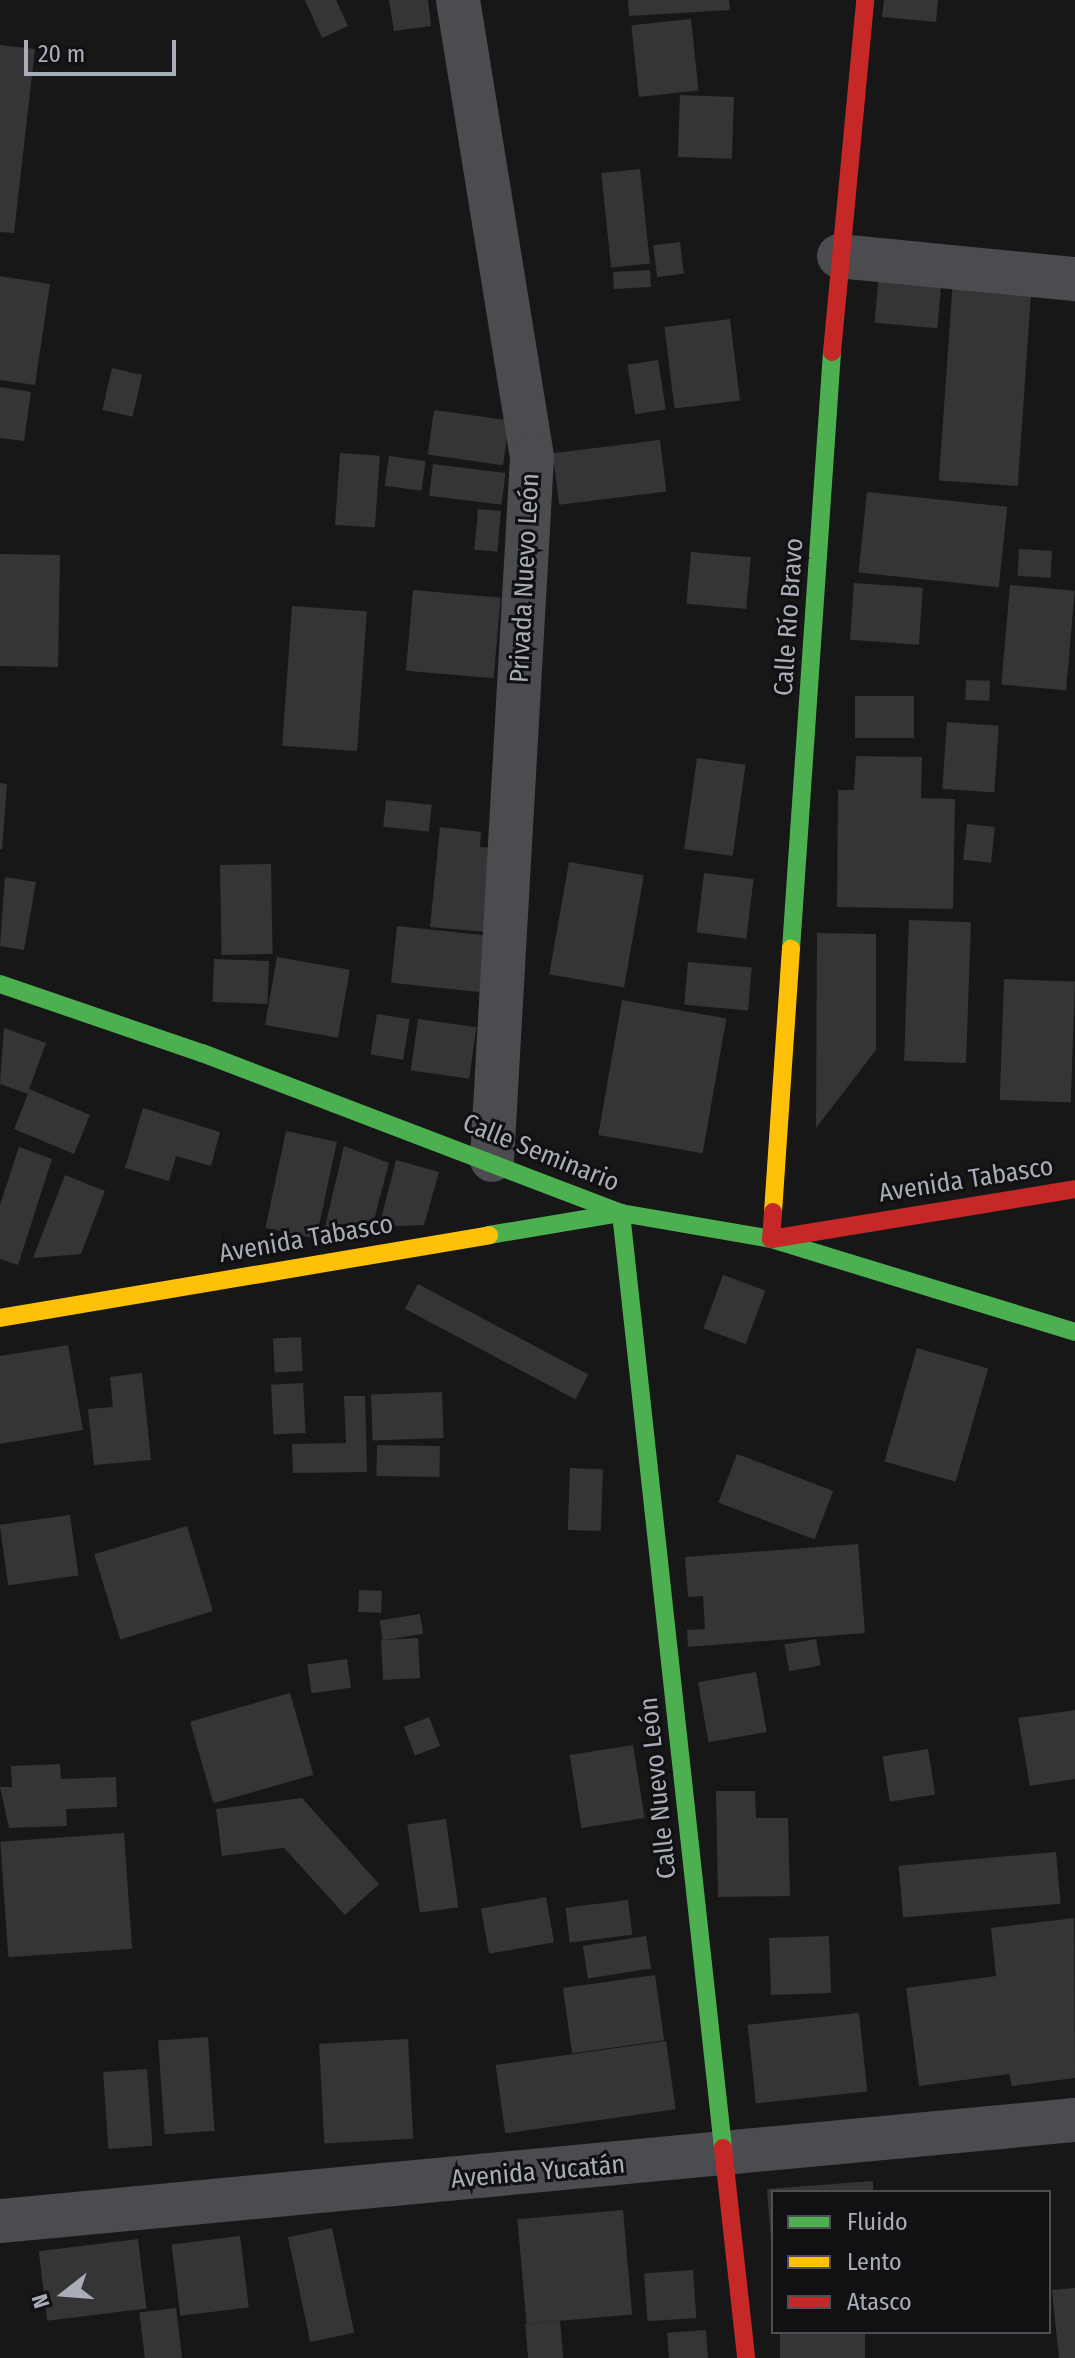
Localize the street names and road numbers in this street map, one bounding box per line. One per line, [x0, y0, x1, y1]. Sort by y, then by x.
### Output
street label: Privada Nuevo León [504, 472, 546, 684]
street label: Calle Río Bravo [768, 537, 810, 697]
street label: Calle Seminario [458, 1107, 624, 1199]
street label: Avenida Tabasco [877, 1151, 1055, 1209]
street label: Avenida Tabasco [217, 1208, 395, 1270]
street label: Calle Nuevo León [633, 1696, 683, 1880]
street label: Avenida Yucatán [450, 2149, 626, 2195]

